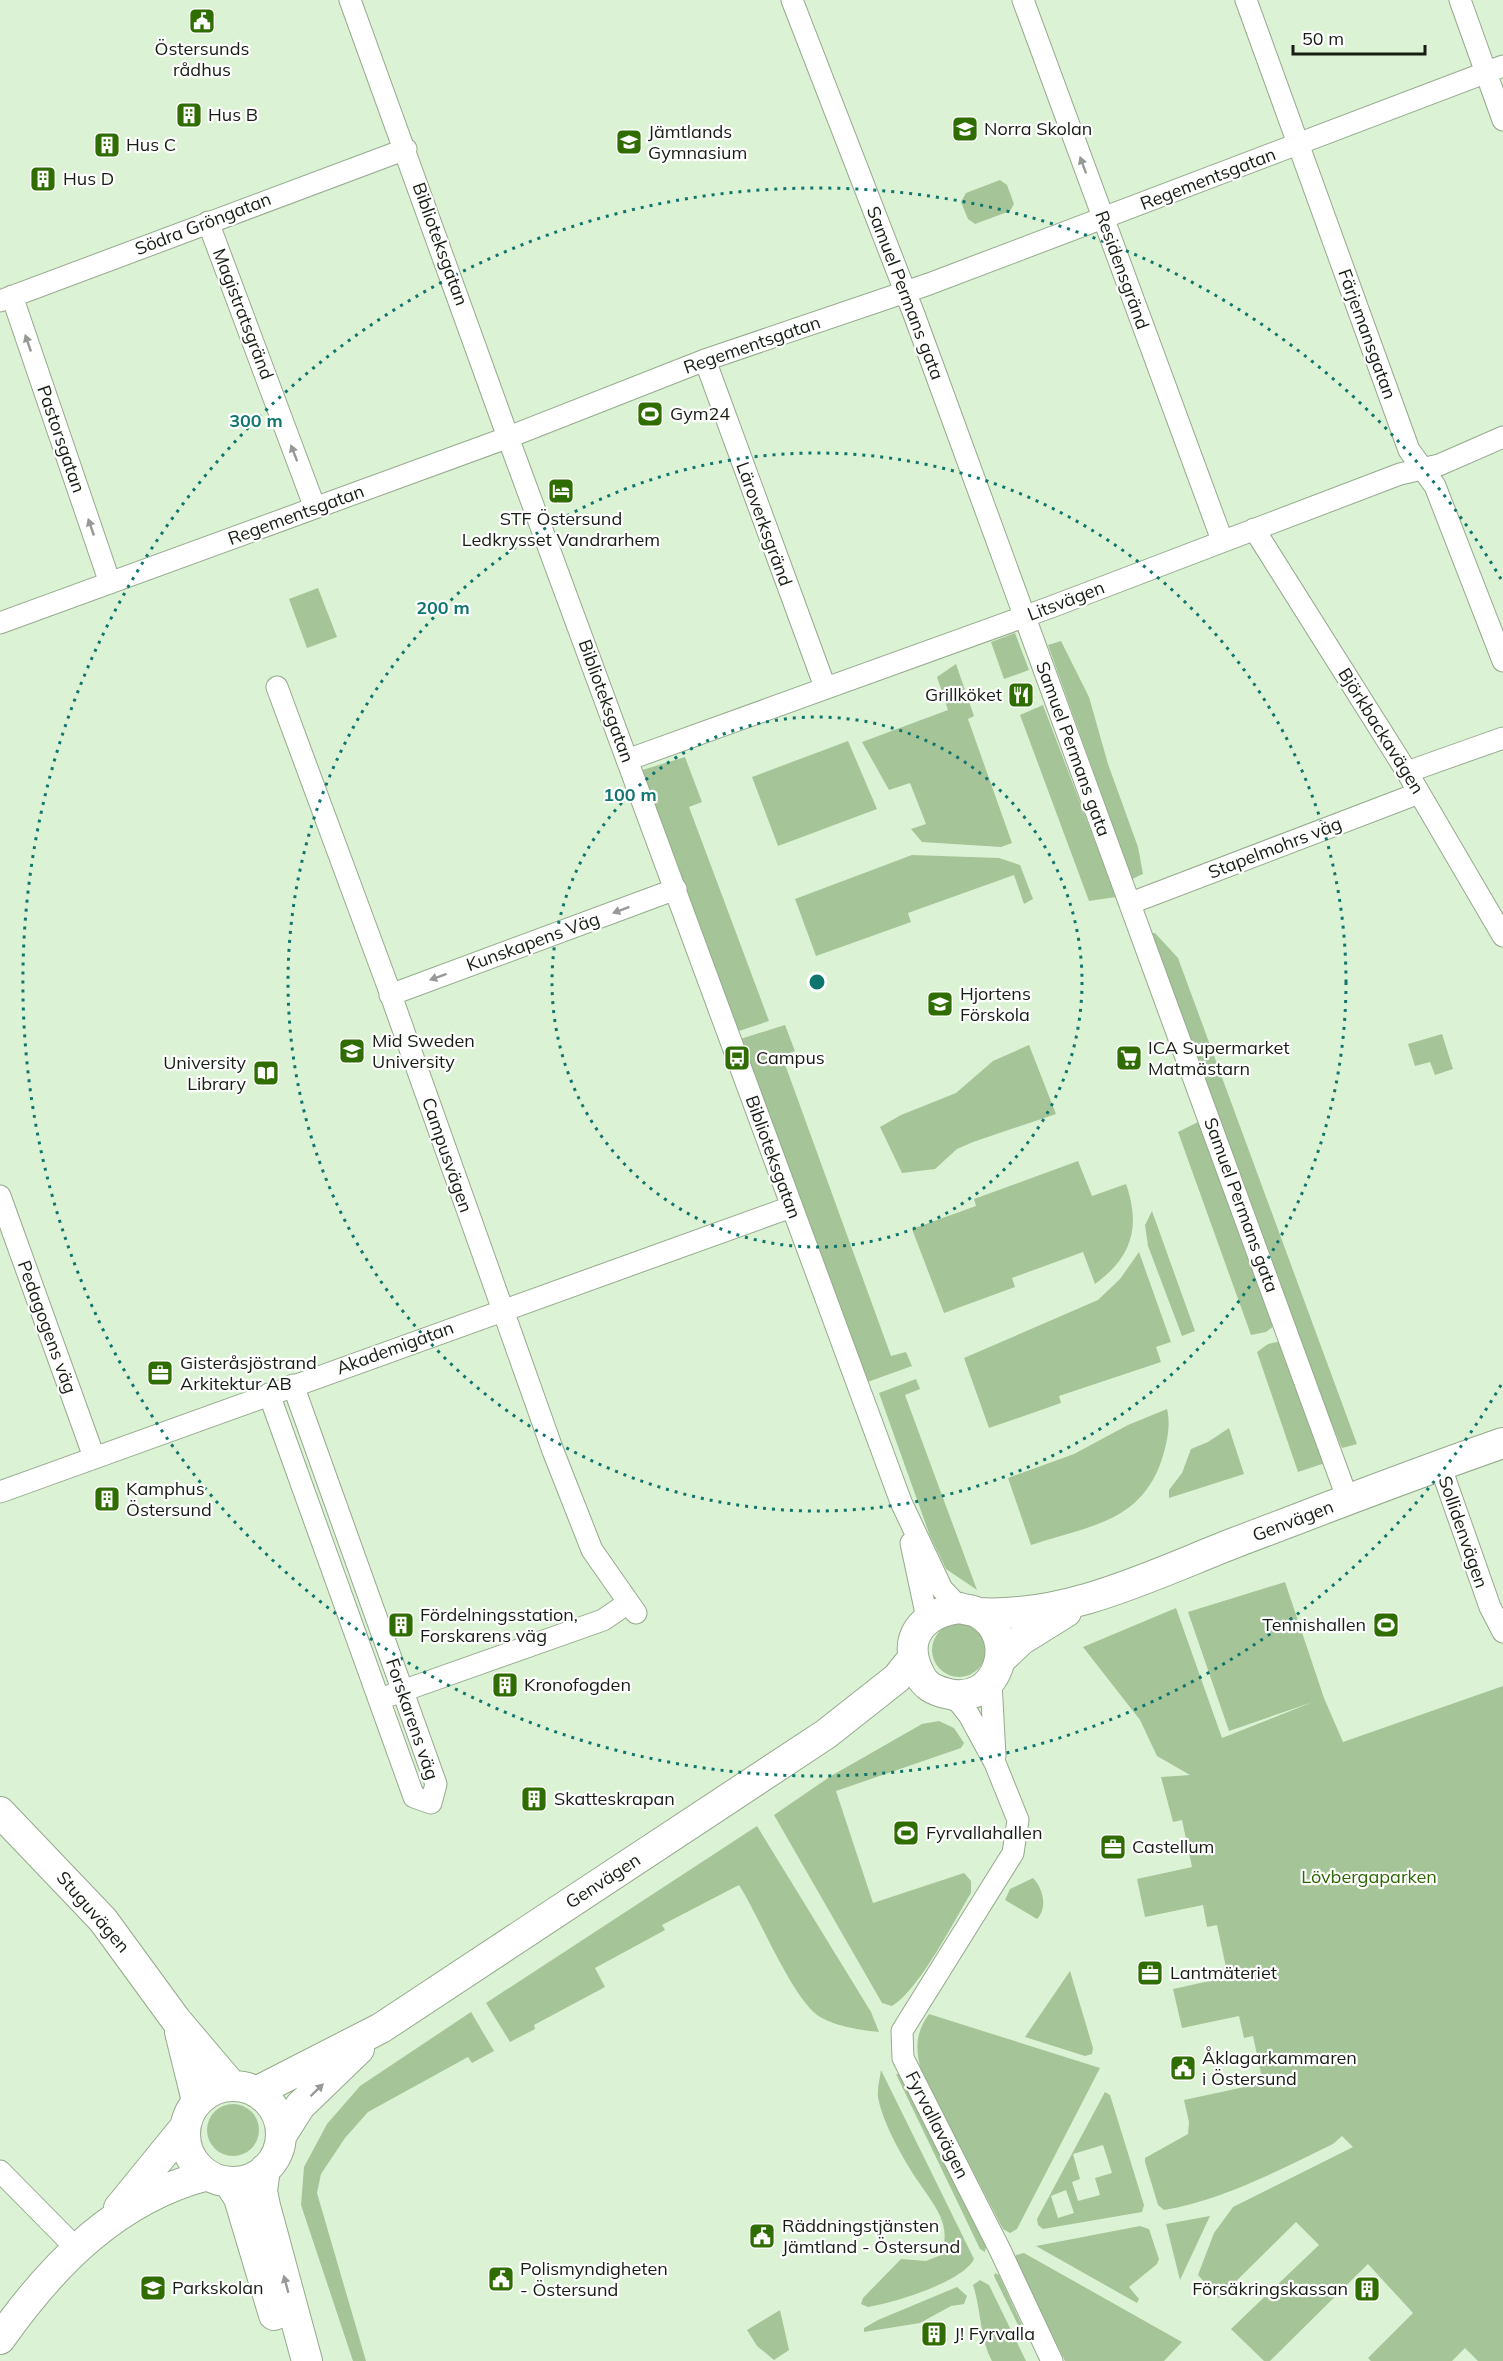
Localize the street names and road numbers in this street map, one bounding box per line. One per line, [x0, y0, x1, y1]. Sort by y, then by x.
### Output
street label: Regementsgatan [1137, 142, 1279, 215]
street label: Biblioteksgatan [408, 179, 473, 309]
street label: Södra Gröngatan [132, 187, 274, 260]
street label: Samuel Permans gata [862, 203, 949, 383]
street label: Residensgränd [1090, 207, 1155, 332]
street label: Magistratsgränd [208, 245, 279, 383]
street label: Färjemansgatan [1333, 266, 1402, 402]
street label: Regementsgatan [680, 310, 823, 379]
street label: Pastorsgatan [32, 382, 91, 496]
street label: Läroverksgränd [731, 459, 798, 589]
street label: Regementsgatan [225, 479, 367, 550]
street label: Litsvägen [1024, 575, 1108, 626]
street label: Biblioteksgatan [574, 636, 639, 766]
street label: Samuel Permans gata [1031, 658, 1116, 839]
street label: Björkbackavägen [1333, 663, 1429, 798]
street label: Stapelmohrs väg [1205, 812, 1345, 884]
street label: Kunskapens Väg [463, 907, 603, 976]
street label: Biblioteksgatan [741, 1092, 806, 1222]
street label: Campusvägen [417, 1094, 478, 1215]
street label: Samuel Permans gata [1199, 1114, 1284, 1295]
street label: Pedagogens väg [13, 1257, 82, 1396]
street label: Akademigatan [333, 1316, 457, 1379]
street label: Sollidenvägen [1434, 1473, 1493, 1591]
street label: Genvägen [1249, 1495, 1337, 1546]
street label: Forskarens väg [381, 1655, 444, 1783]
street label: Genvägen [561, 1848, 645, 1913]
street label: Stuguvägen [52, 1866, 135, 1957]
street label: Fyrvallavägen [900, 2067, 974, 2182]

